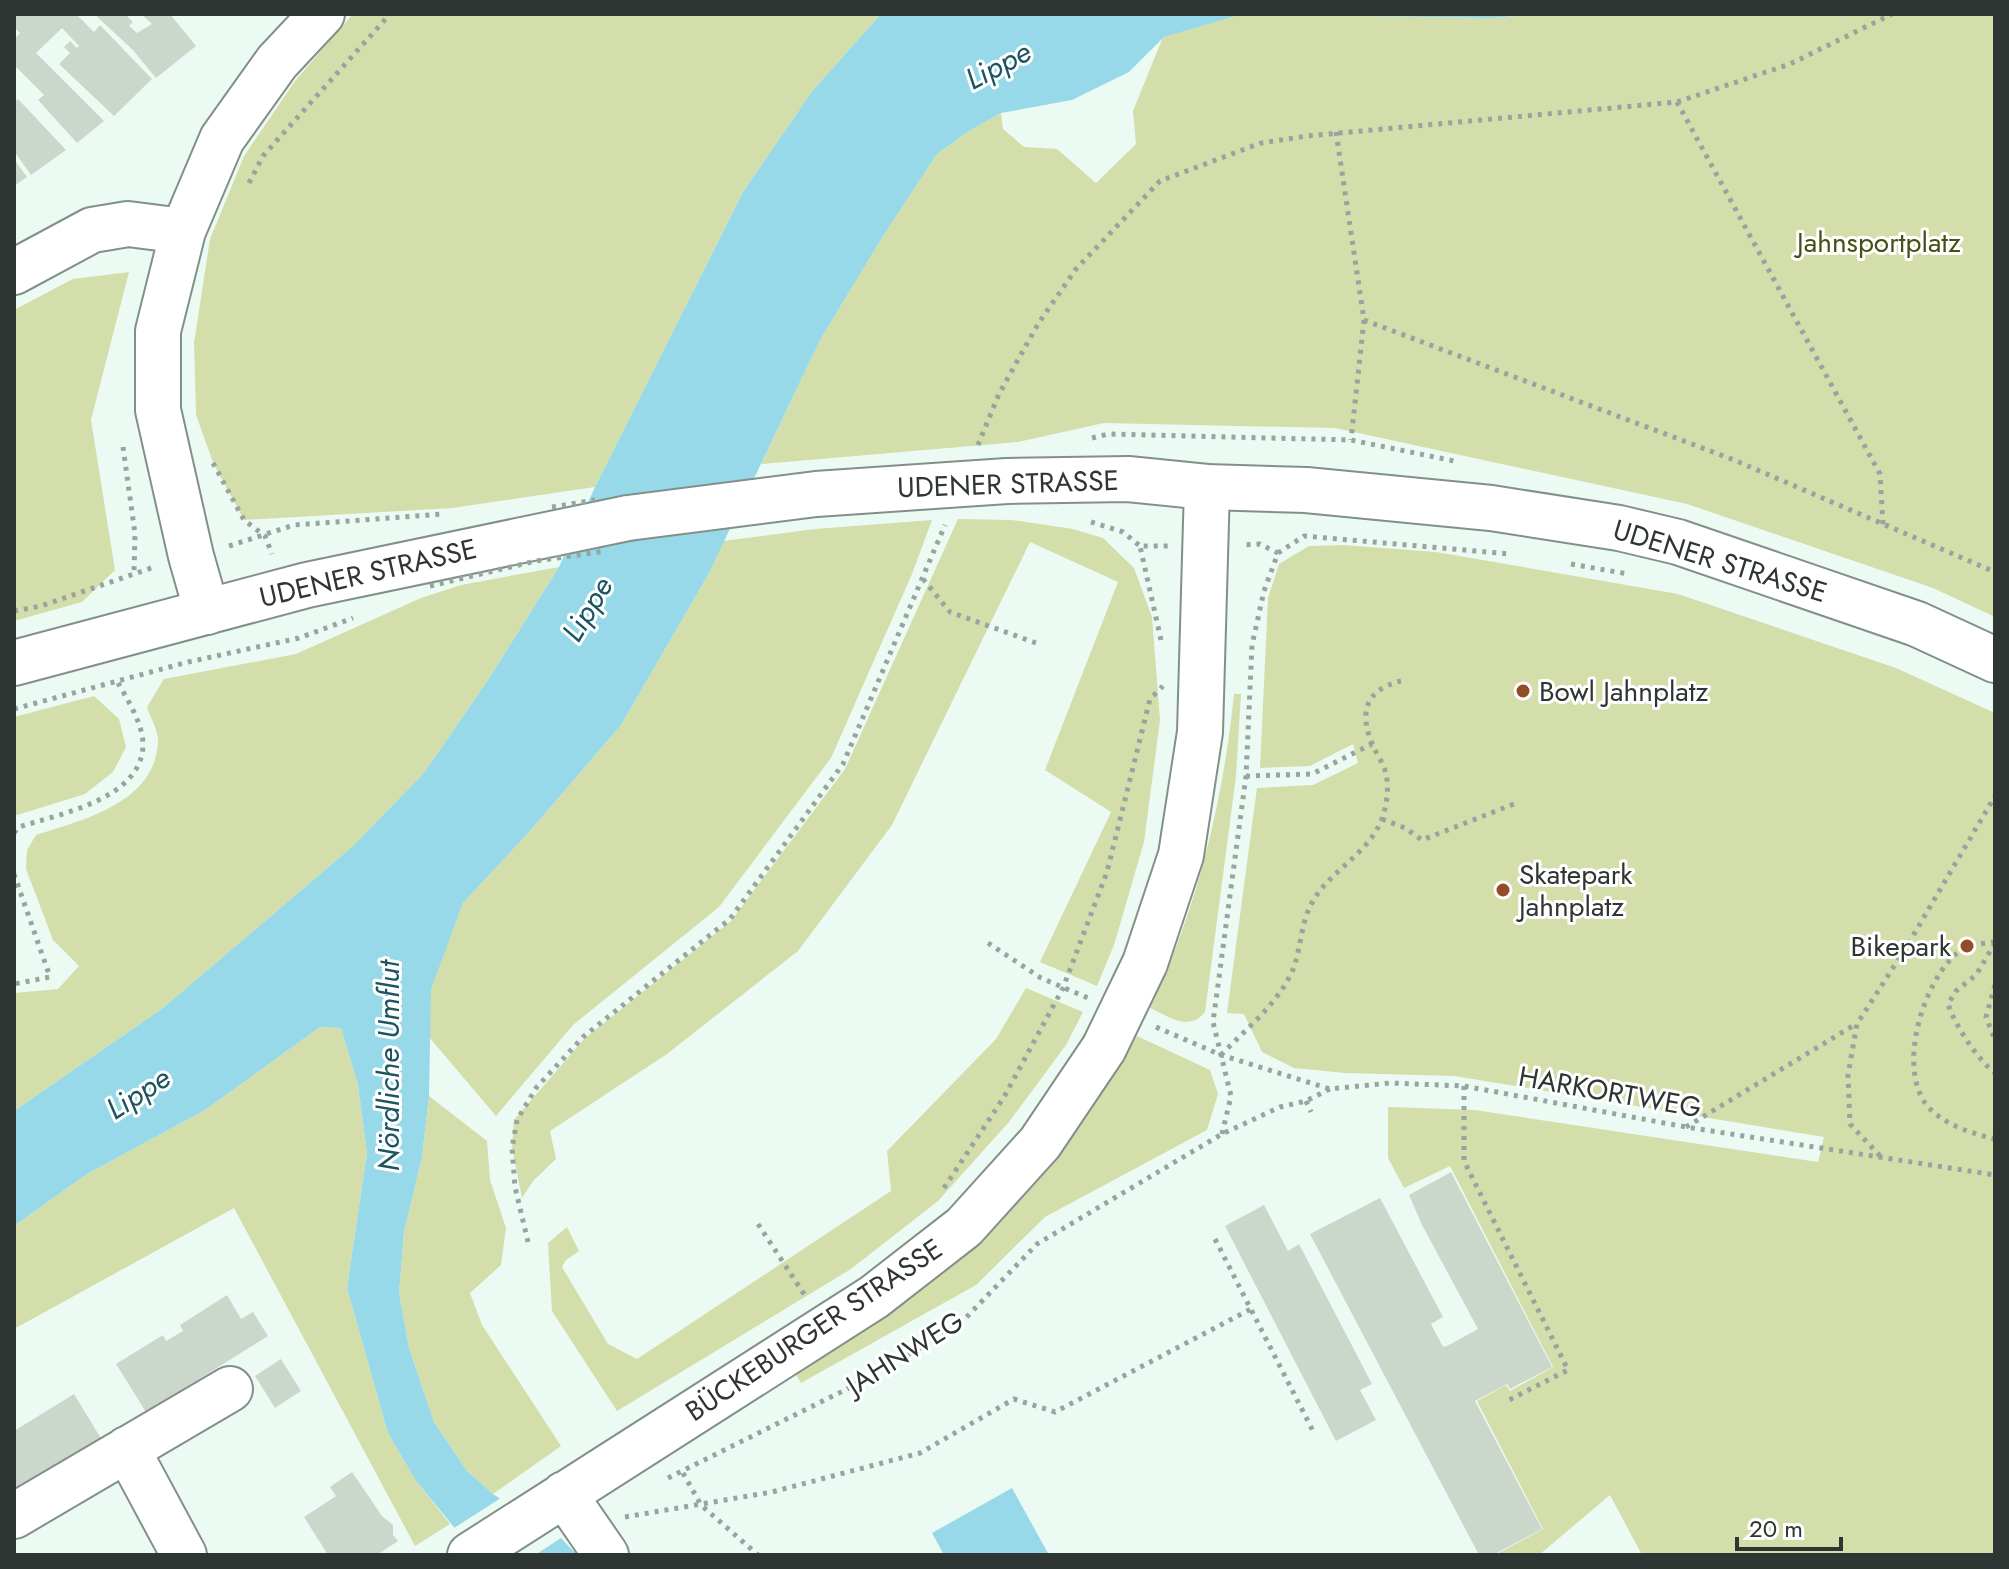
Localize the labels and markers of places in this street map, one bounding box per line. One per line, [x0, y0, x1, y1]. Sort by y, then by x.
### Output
place label: Bowl Jahnplatz [1539, 671, 1709, 712]
marker: Bowl Jahnplatz [1514, 682, 1532, 700]
place label: Skatepark Jahnplatz [1515, 854, 1633, 927]
marker: Skatepark Jahnplatz [1494, 881, 1512, 899]
place label: Bikepark [1850, 926, 1952, 967]
marker: Bikepark [1958, 937, 1976, 955]

